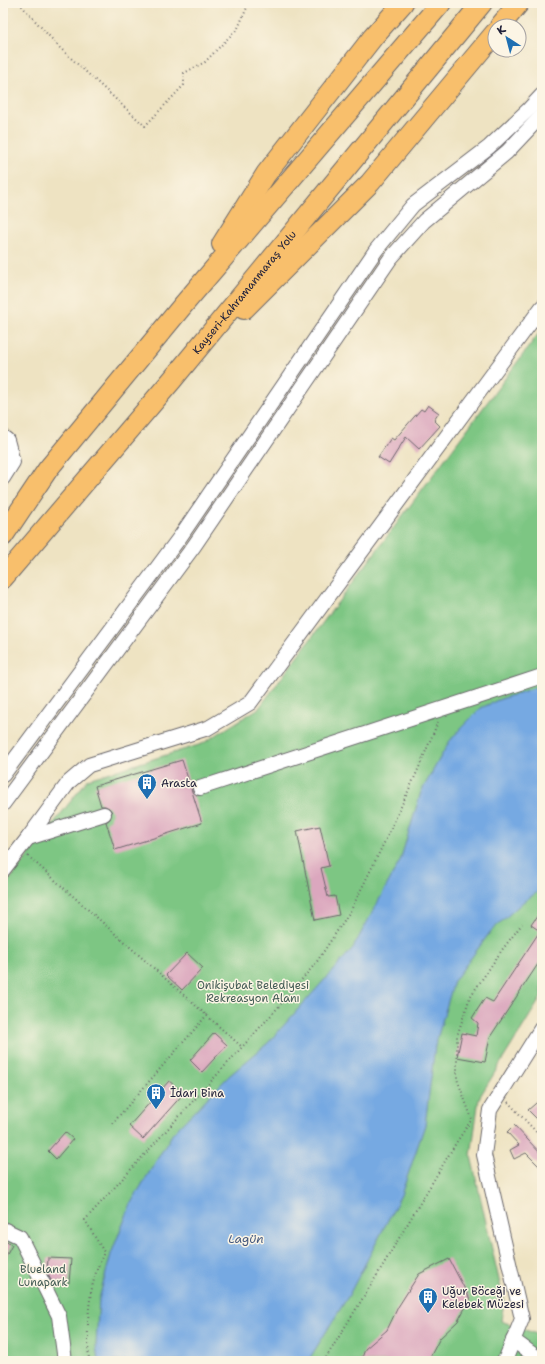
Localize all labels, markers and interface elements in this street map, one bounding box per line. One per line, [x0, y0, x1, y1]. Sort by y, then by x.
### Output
north arrow [487, 18, 527, 58]
text: K [494, 22, 509, 39]
street label: Kayseri-Kahramanmaraş Yolu [189, 227, 300, 357]
building icon: Arasta [136, 772, 158, 800]
place label: Arasta [161, 776, 197, 791]
park label: Onikişubat Belediyesi Rekreasyon Alanı [197, 978, 309, 1006]
building icon: İdari Bina [145, 1082, 167, 1110]
place label: İdari Bina [170, 1086, 224, 1101]
water label: Lagün [228, 1231, 264, 1247]
park label: Blueland Lunapark [18, 1262, 68, 1290]
place label: Uğur Böceği ve Kelebek Müzesi [442, 1284, 524, 1312]
building icon: Uğur Böceği ve Kelebek Müzesi [417, 1286, 439, 1314]

